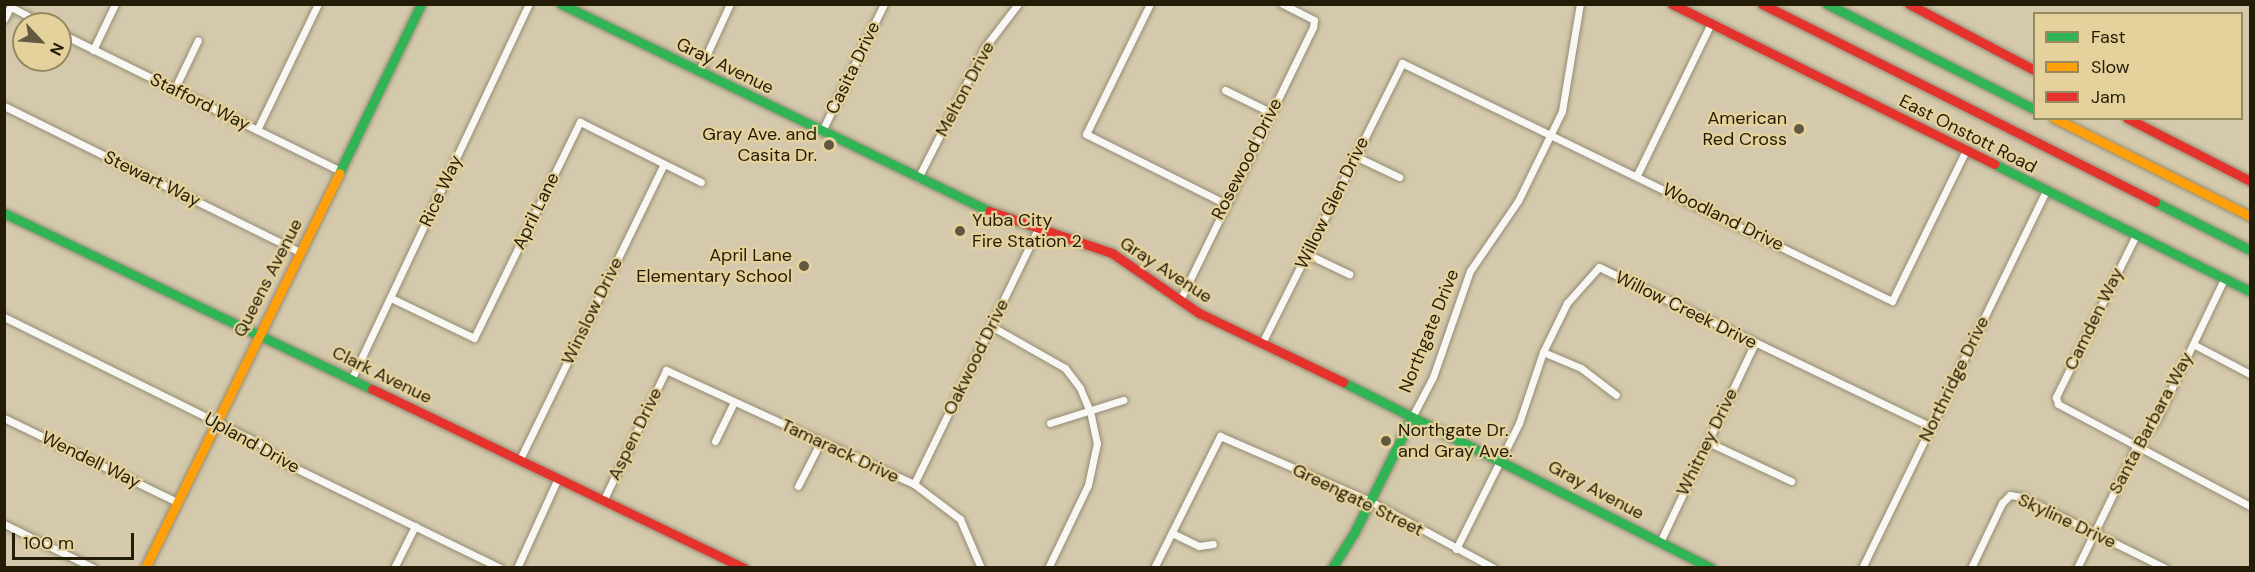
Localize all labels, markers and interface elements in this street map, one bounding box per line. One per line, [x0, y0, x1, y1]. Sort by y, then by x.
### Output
north arrow [12, 12, 72, 72]
legend [2033, 12, 2243, 120]
street label: Casita Drive [821, 18, 885, 118]
text: Fast [2091, 25, 2126, 49]
street label: Gray Avenue [673, 33, 777, 99]
street label: Melton Drive [931, 38, 999, 140]
text: N [45, 39, 69, 59]
text: Slow [2091, 55, 2130, 79]
street label: Stafford Way [147, 69, 253, 135]
text: Jam [2091, 85, 2126, 109]
street label: East Onstott Road [1896, 90, 2040, 178]
street label: Rosewood Drive [1207, 95, 1287, 223]
place label: American Red Cross [1703, 108, 1787, 150]
marker: American Red Cross [1792, 122, 1806, 136]
place label: Gray Ave. and Casita Dr. [702, 124, 817, 166]
street label: Willow Glen Drive [1291, 133, 1373, 273]
marker: Gray Ave. and Casita Dr. [822, 138, 836, 152]
street label: Stewart Way [100, 146, 204, 212]
street label: Rice Way [415, 152, 467, 230]
street label: April Lane [508, 169, 564, 253]
street label: Woodland Drive [1659, 178, 1787, 256]
place label: Yuba City Fire Station 2 [972, 210, 1082, 252]
street label: Queens Avenue [229, 215, 307, 341]
marker: Yuba City Fire Station 2 [953, 224, 967, 238]
street label: Gray Avenue [1116, 232, 1216, 308]
place label: April Lane Elementary School [636, 245, 792, 288]
street label: Winslow Drive [557, 254, 627, 368]
marker: April Lane Elementary School [797, 259, 811, 273]
street label: Camden Way [2060, 264, 2128, 374]
street label: Northgate Drive [1394, 266, 1464, 396]
street label: Willow Creek Drive [1612, 266, 1760, 354]
street label: Oakwood Drive [939, 296, 1013, 418]
street label: Northridge Drive [1914, 313, 1994, 445]
street label: Clark Avenue [329, 342, 435, 408]
street label: Santa Barbara Way [2104, 348, 2198, 498]
street label: Aspen Drive [603, 384, 667, 484]
street label: Whitney Drive [1672, 385, 1742, 499]
street label: Upland Drive [200, 408, 304, 478]
street label: Tamarack Drive [778, 414, 902, 488]
place label: Northgate Dr. and Gray Ave. [1398, 420, 1513, 462]
street label: Wendell Way [38, 427, 144, 493]
marker: Northgate Dr. and Gray Ave. [1379, 434, 1393, 448]
street label: Gray Avenue [1544, 456, 1648, 524]
street label: Greengate Street [1289, 459, 1427, 541]
street label: Skyline Drive [2014, 489, 2120, 553]
scale bar [15, 521, 136, 559]
text: 100 m [23, 531, 74, 555]

